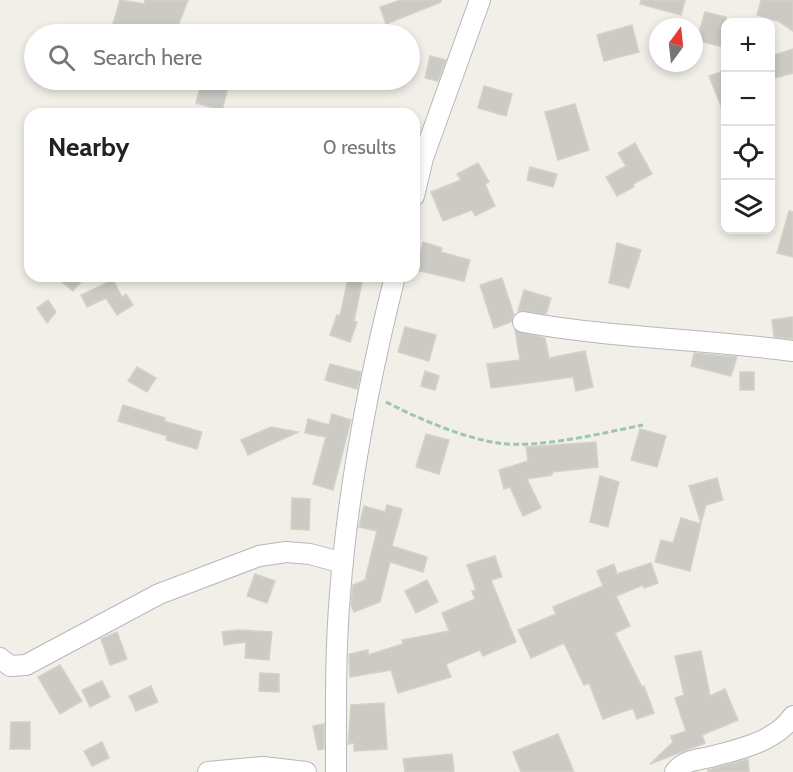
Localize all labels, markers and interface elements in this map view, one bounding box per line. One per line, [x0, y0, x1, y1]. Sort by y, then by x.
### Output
north arrow [649, 18, 703, 72]
map controls [721, 18, 775, 234]
button: + [721, 18, 775, 72]
search box [24, 24, 420, 90]
icon: search [45, 41, 78, 74]
text: Search here [93, 44, 202, 71]
button: − [721, 72, 775, 126]
button: locate [721, 126, 775, 180]
text: Nearby [48, 131, 129, 163]
text: 0 results [323, 135, 396, 159]
button: layers [721, 180, 775, 234]

